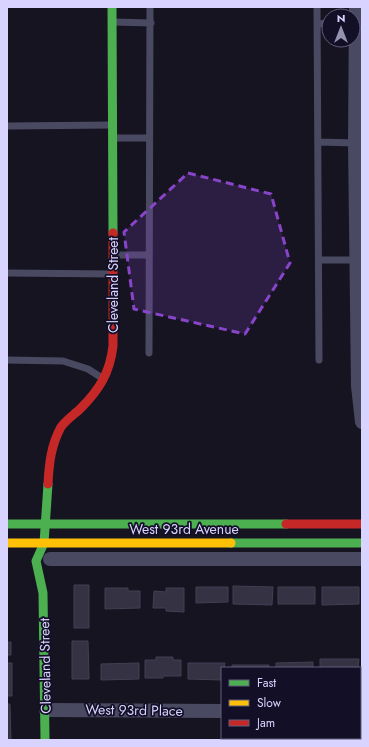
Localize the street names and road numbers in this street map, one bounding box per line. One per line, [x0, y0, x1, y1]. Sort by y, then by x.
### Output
street label: Cleveland Street [103, 236, 123, 333]
street label: West 93rd Avenue [129, 519, 239, 539]
street label: Cleveland Street [34, 617, 56, 714]
street label: West 93rd Place [85, 699, 183, 721]

